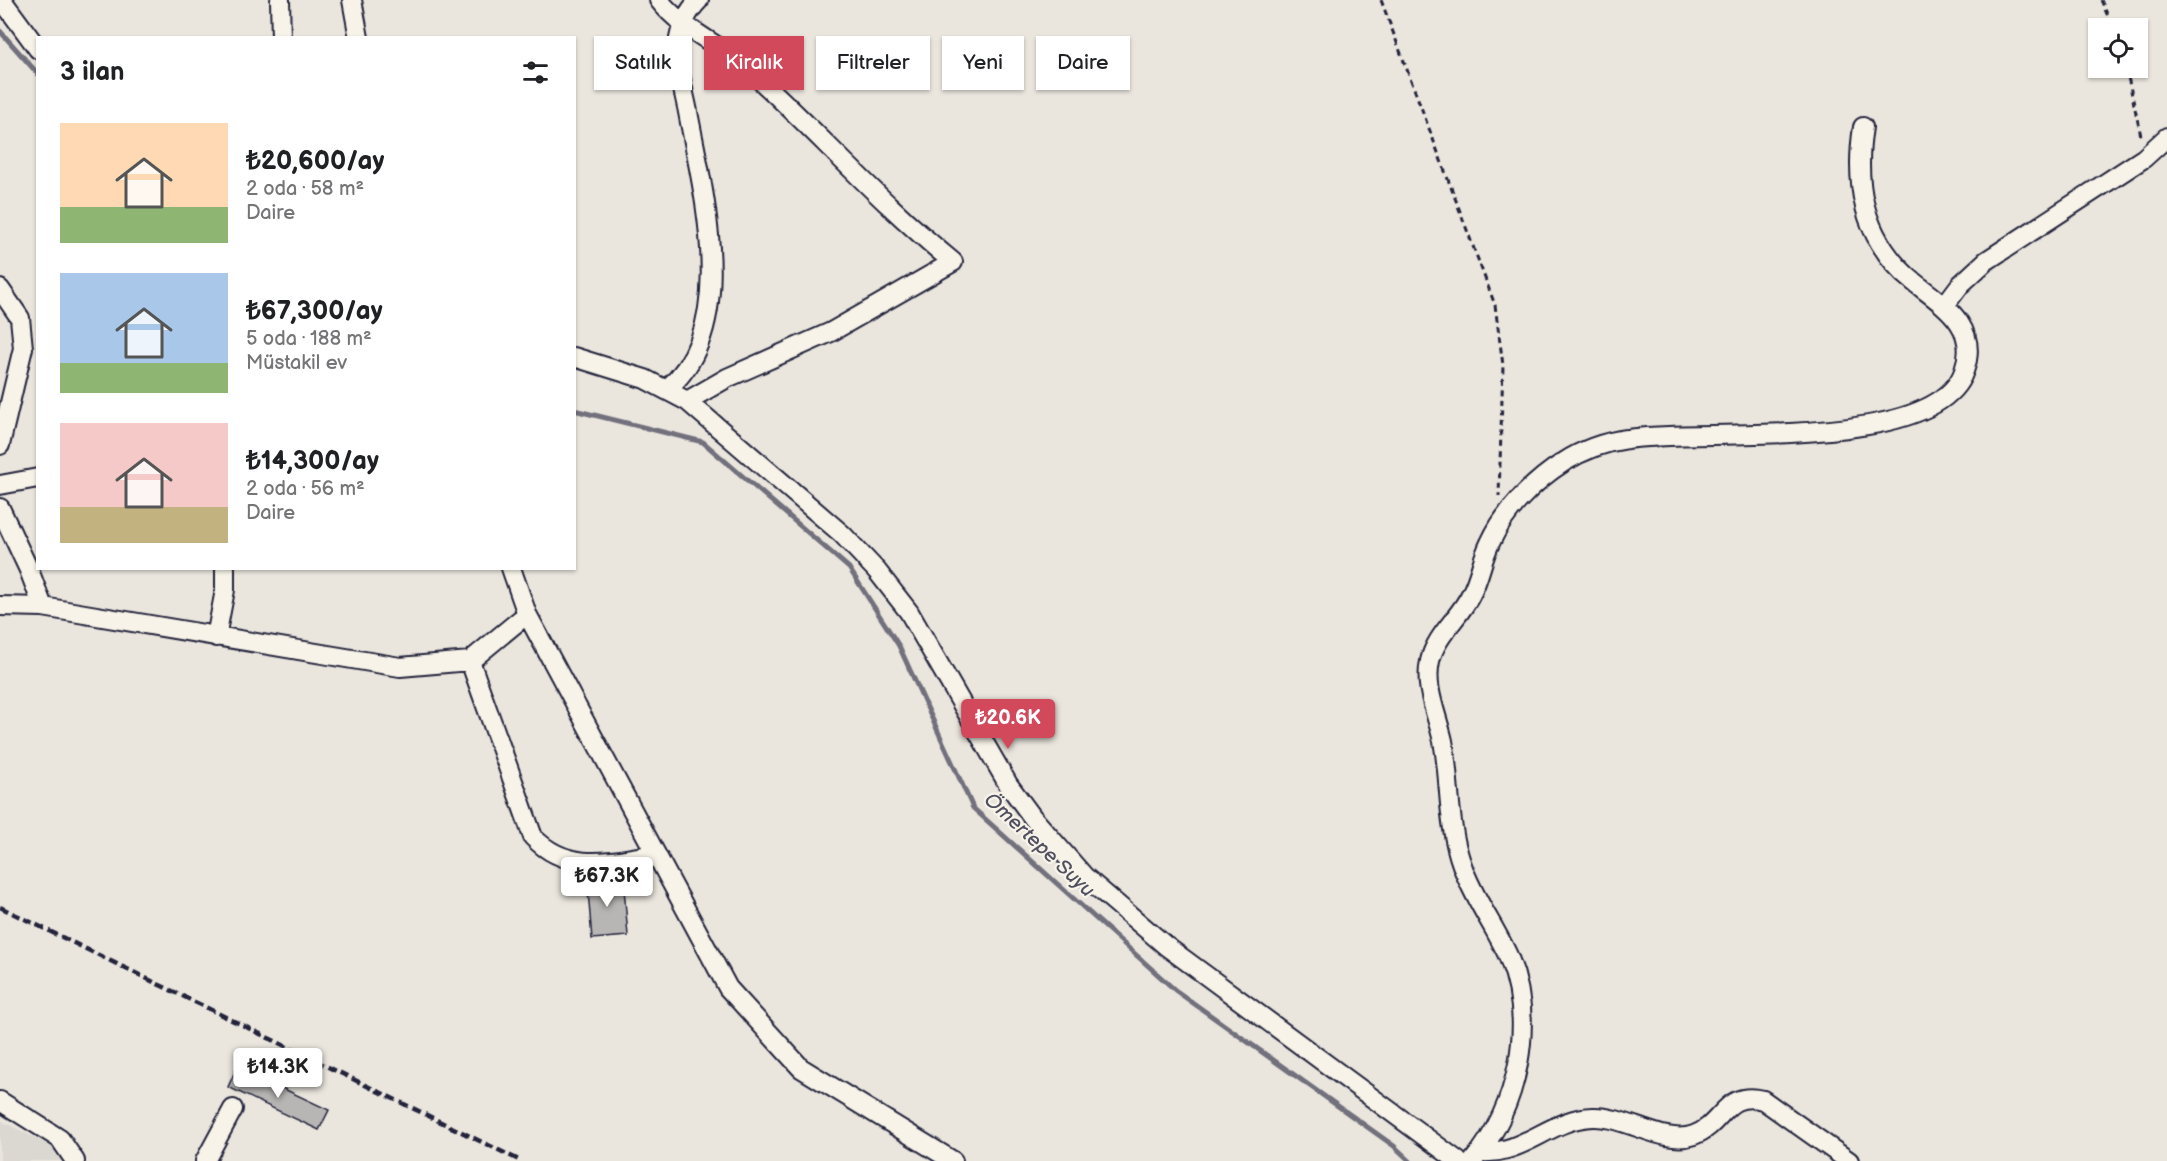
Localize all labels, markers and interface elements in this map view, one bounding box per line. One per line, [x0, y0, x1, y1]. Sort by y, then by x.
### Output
map controls [2088, 18, 2148, 78]
button: locate [2088, 18, 2148, 78]
chip: Satılık [594, 36, 692, 90]
chip: Kiralık [704, 36, 804, 90]
chip: Filtreler [816, 36, 930, 90]
chip: Yeni [942, 36, 1024, 90]
chip: Daire [1036, 36, 1130, 90]
icon: filters [519, 56, 552, 89]
text: 3 ilan [60, 57, 125, 88]
text: ₺20,600/ay [246, 146, 384, 177]
icon: home [108, 147, 180, 219]
text: 2 oda · 58 m² [246, 177, 364, 201]
text: Daire [246, 201, 295, 225]
text: ₺67,300/ay [246, 296, 383, 327]
icon: home [108, 297, 180, 369]
text: 5 oda · 188 m² [246, 327, 372, 351]
text: Müstakil ev [246, 351, 347, 375]
text: ₺14,300/ay [246, 446, 379, 477]
icon: home [108, 447, 180, 519]
text: 2 oda · 56 m² [246, 477, 365, 501]
text: Daire [246, 501, 295, 525]
pin: ₺20.6K [959, 699, 1057, 750]
text: ₺20.6K [975, 706, 1041, 730]
water label: Ömertepe Suyu [979, 787, 1100, 902]
pin: ₺67.3K [558, 857, 656, 908]
text: ₺67.3K [575, 864, 639, 888]
pin: ₺14.3K [229, 1048, 327, 1099]
text: ₺14.3K [247, 1055, 309, 1079]

